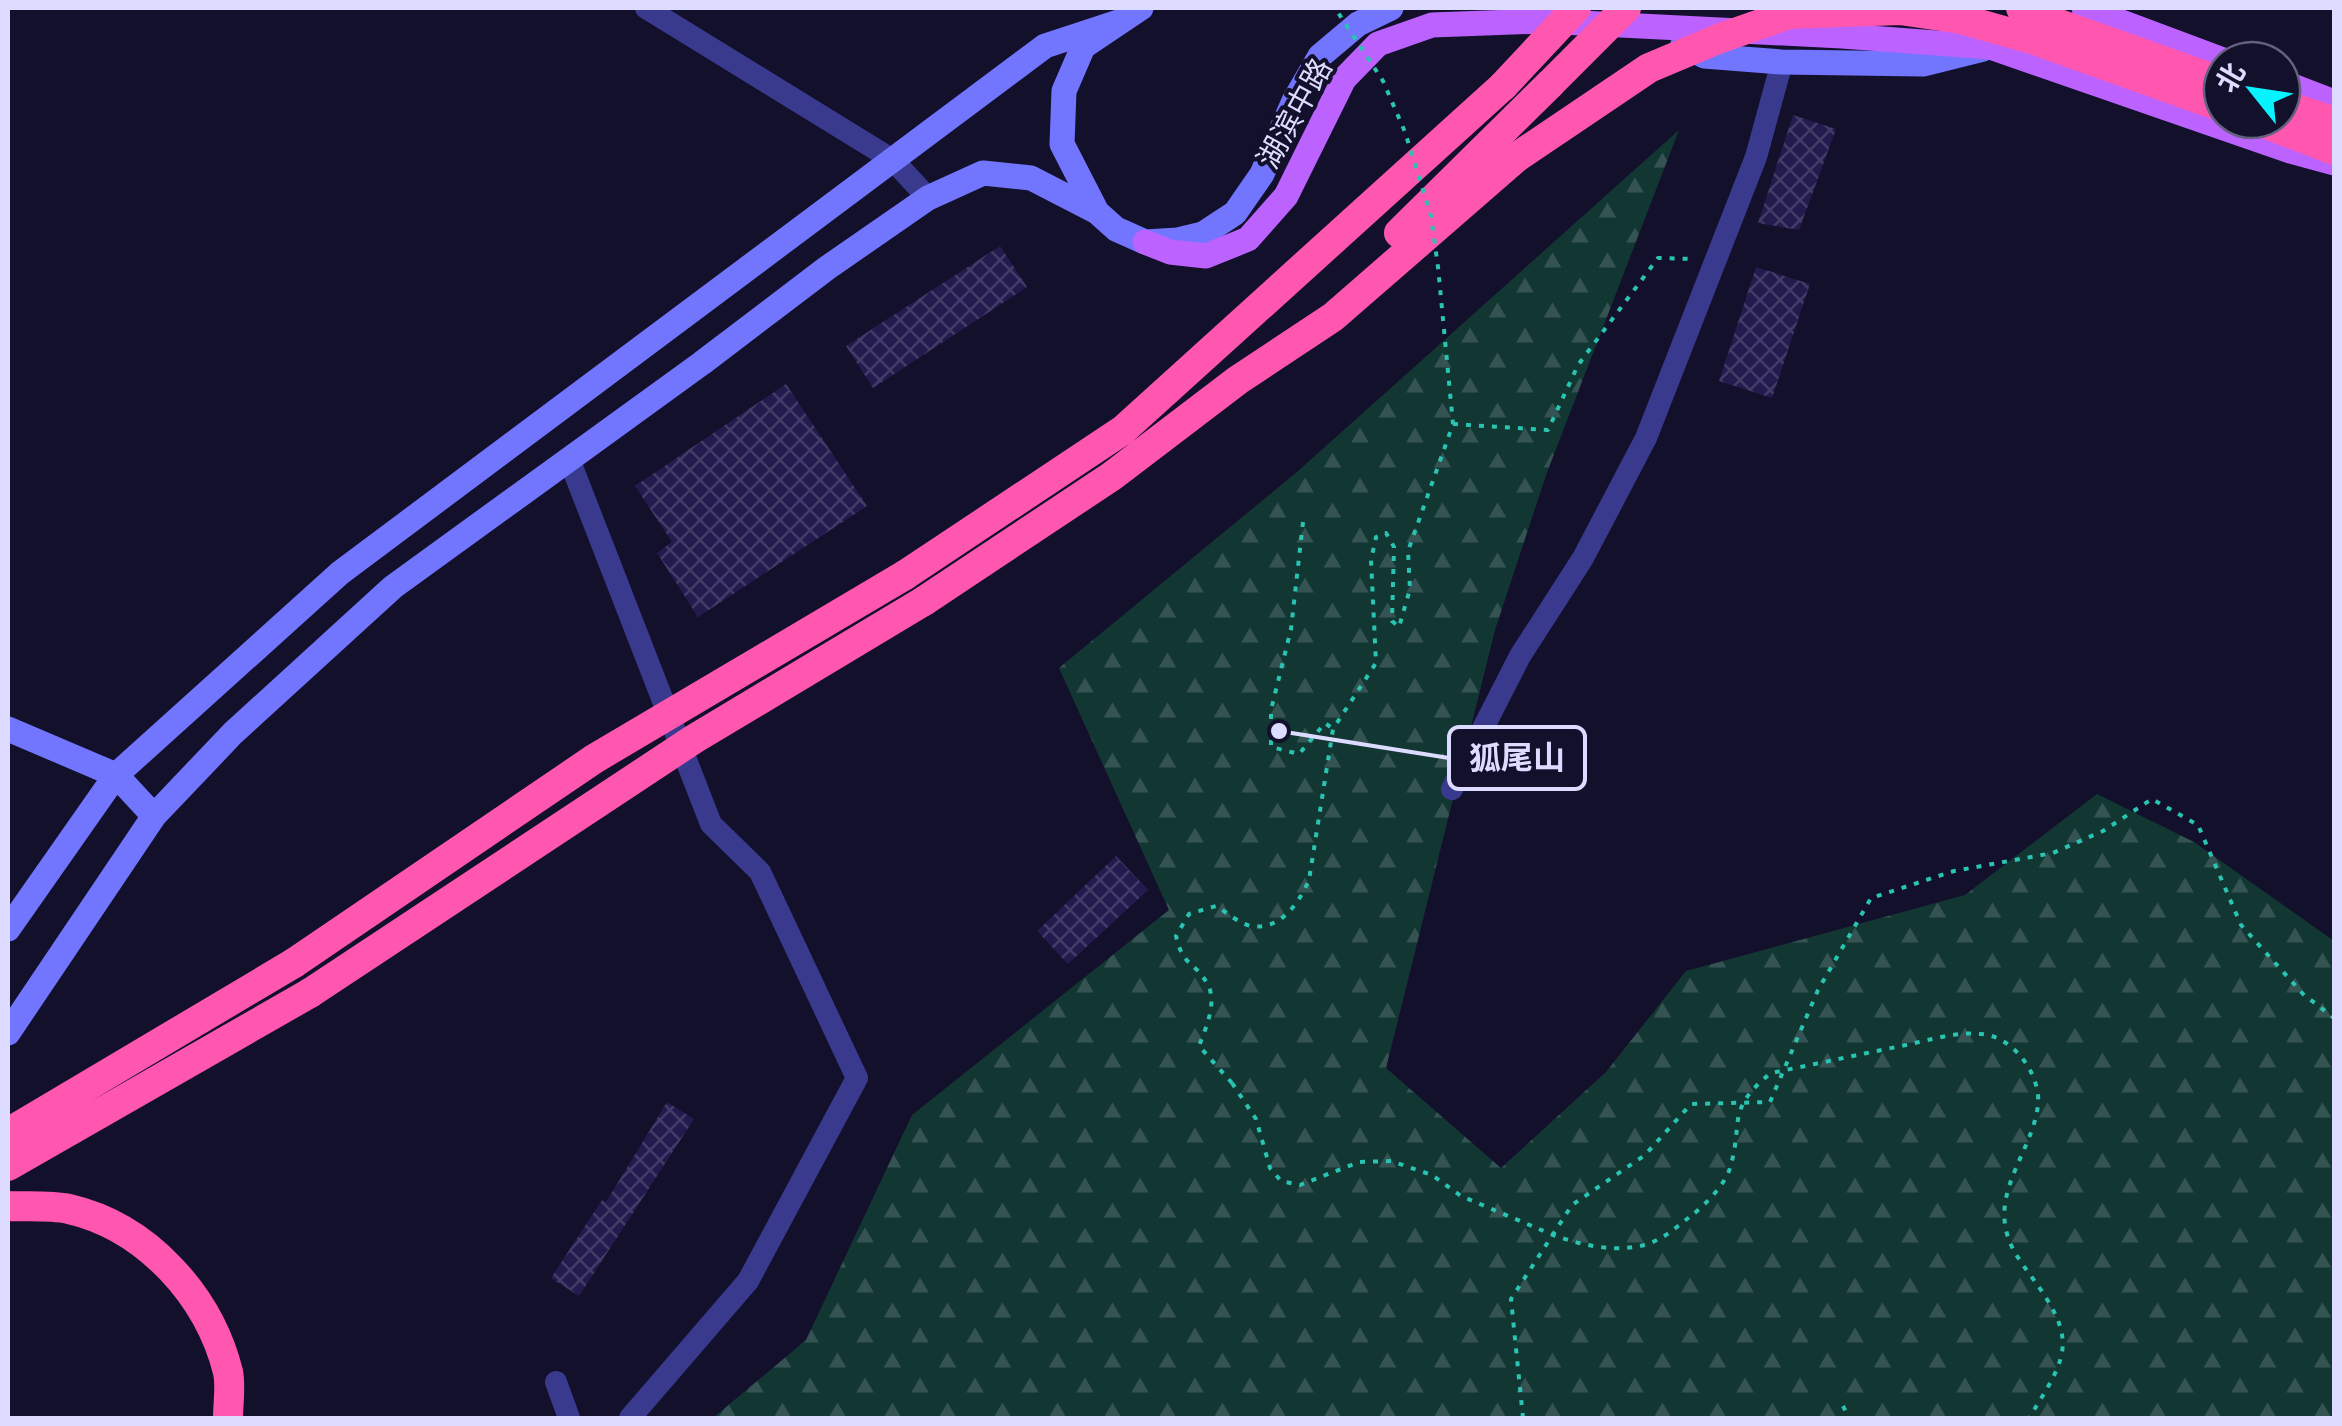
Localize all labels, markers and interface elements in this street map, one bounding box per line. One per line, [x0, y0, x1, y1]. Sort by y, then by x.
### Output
north arrow [2202, 40, 2302, 140]
street label: 湖滨中路 [1245, 49, 1343, 177]
text: 北 [2204, 54, 2256, 100]
callout: 狐尾山 [1449, 727, 1585, 789]
text: 狐尾山 [1469, 733, 1565, 781]

